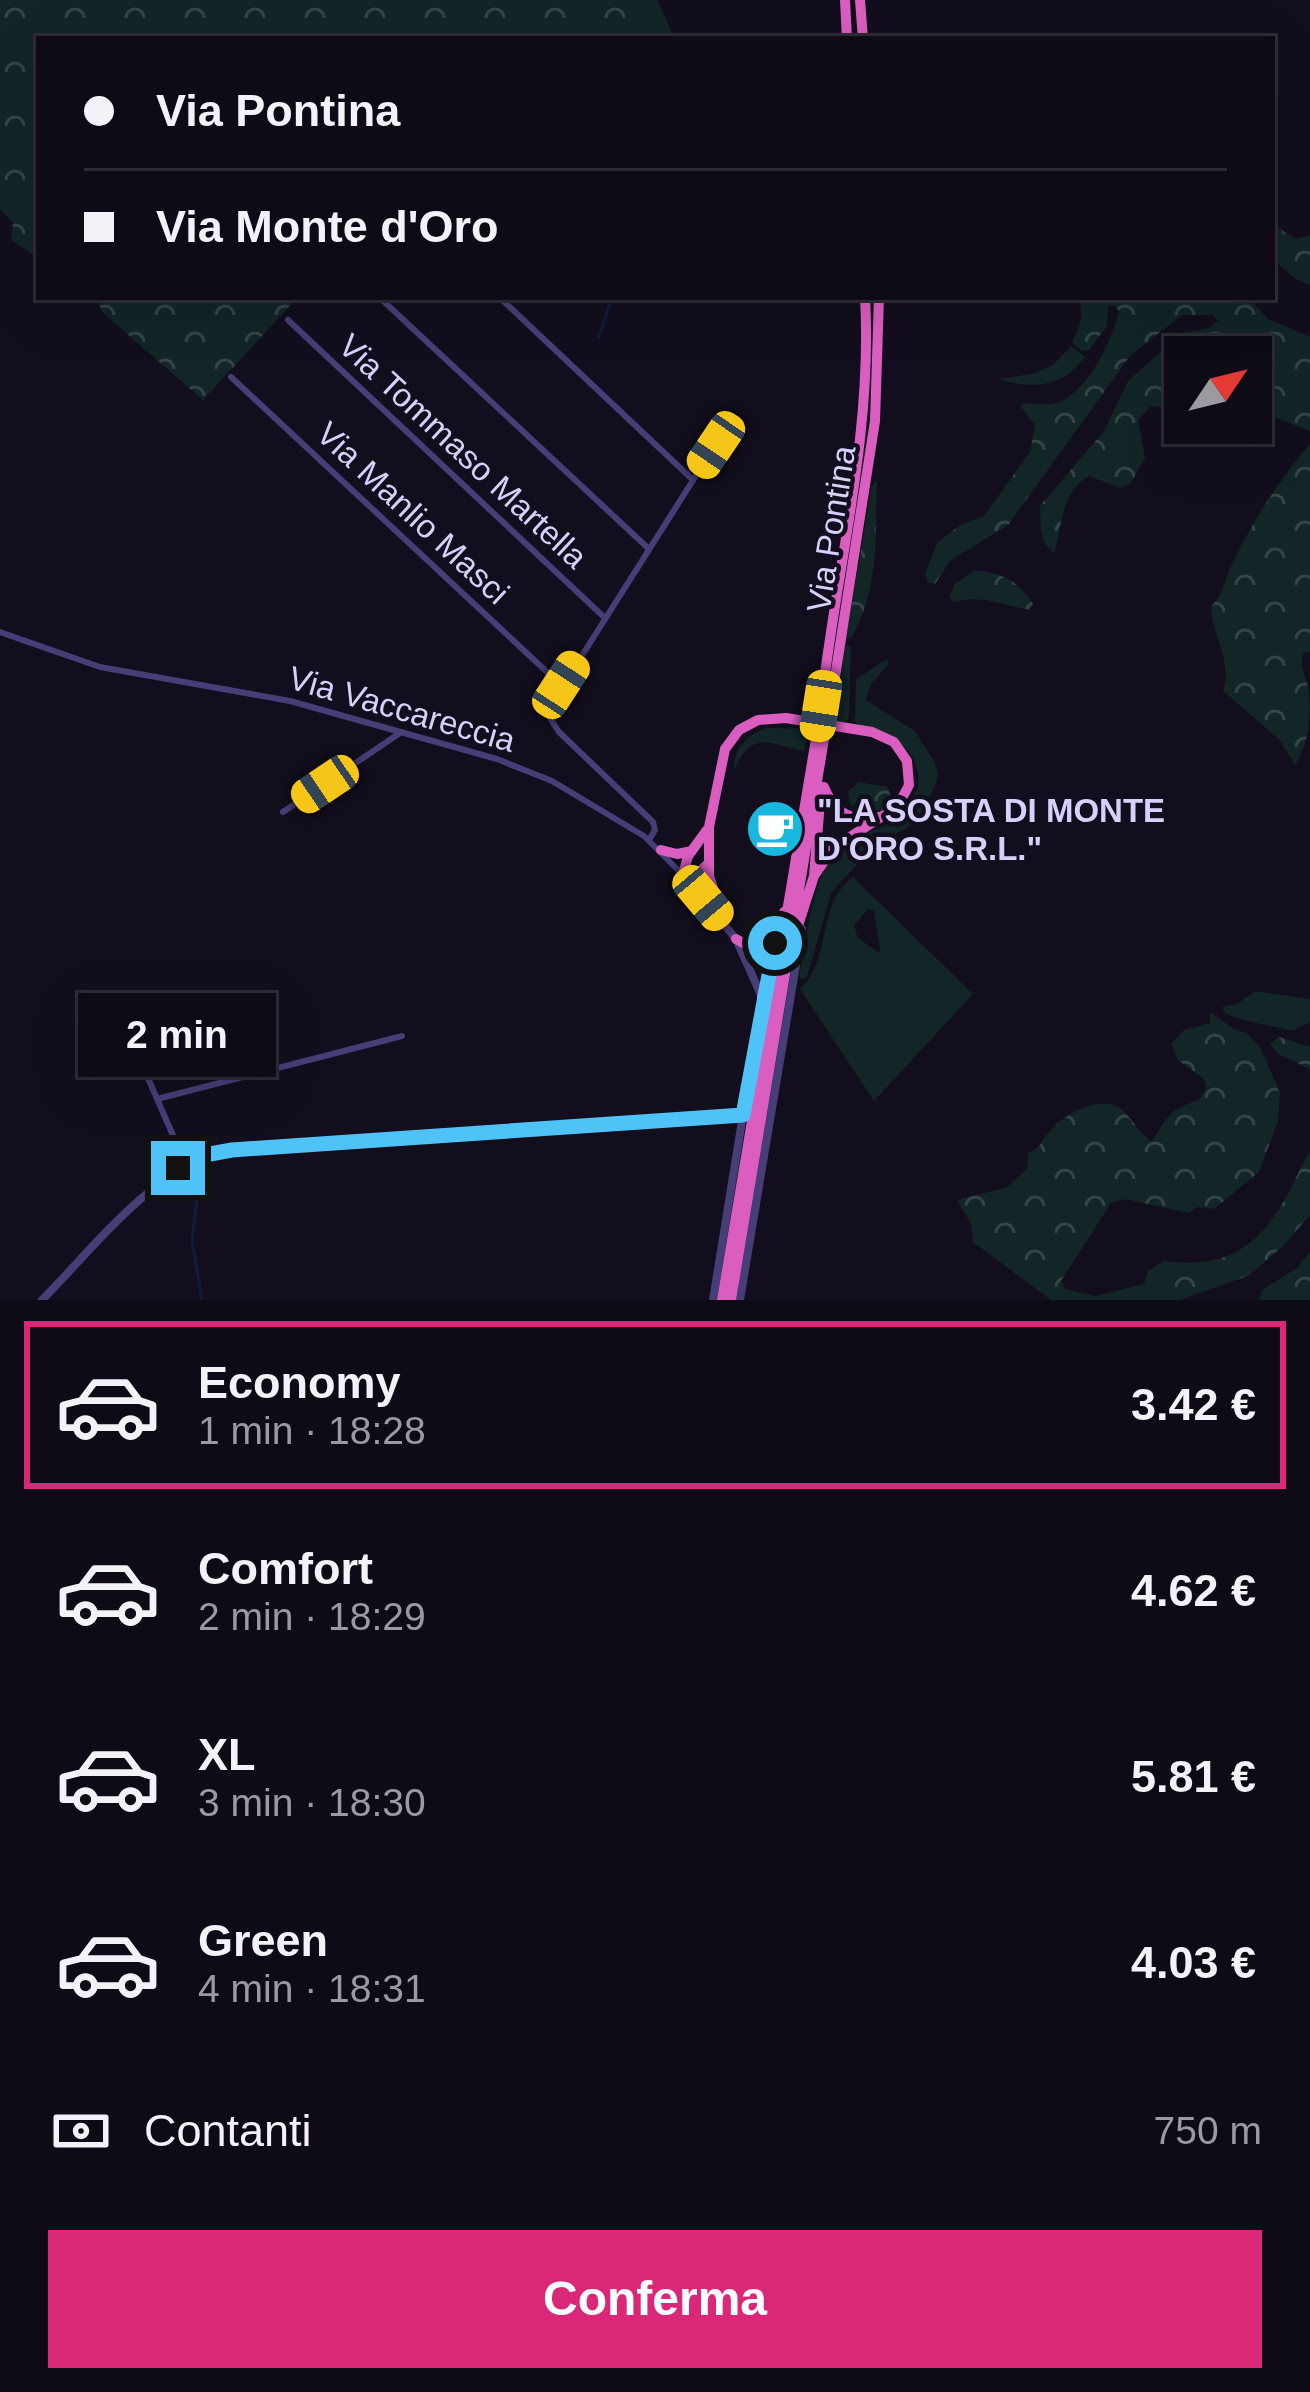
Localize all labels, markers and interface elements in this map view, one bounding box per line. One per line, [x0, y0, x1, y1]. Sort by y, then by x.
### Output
text: Via Pontina [156, 85, 400, 136]
text: Via Monte d'Oro [156, 201, 498, 252]
street label: Via Tommaso Martella [331, 327, 595, 576]
north arrow [1164, 336, 1272, 444]
map controls [1164, 336, 1272, 444]
car [681, 405, 751, 485]
street label: Via Manlio Masci [309, 415, 517, 611]
street label: Via Pontina [800, 442, 863, 615]
car [526, 645, 596, 725]
street label: Via Vaccareccia [285, 659, 520, 759]
car [798, 668, 844, 744]
car [285, 749, 365, 819]
place label: "LA SOSTA DI MONTE D'ORO S.R.L." [817, 792, 1165, 867]
cafe icon: "LA SOSTA DI MONTE D'ORO S.R.L." [744, 798, 806, 860]
car [666, 859, 740, 937]
route start [748, 916, 802, 970]
callout: 2 min [79, 994, 277, 1078]
text: 2 min [126, 1013, 228, 1056]
route end [151, 1141, 205, 1195]
icon: car [54, 1351, 162, 1459]
text: Economy [198, 1357, 401, 1408]
text: 3.42 € [1131, 1379, 1256, 1430]
text: 1 min · 18:28 [198, 1409, 426, 1452]
icon: car [54, 1537, 162, 1645]
text: Comfort [198, 1543, 373, 1594]
text: 4.62 € [1131, 1565, 1256, 1616]
text: 2 min · 18:29 [198, 1595, 426, 1638]
icon: car [54, 1723, 162, 1831]
text: XL [198, 1729, 256, 1780]
text: 5.81 € [1131, 1751, 1256, 1802]
text: 3 min · 18:30 [198, 1781, 426, 1824]
icon: car [54, 1909, 162, 2017]
text: Green [198, 1915, 328, 1966]
text: 4.03 € [1131, 1937, 1256, 1988]
text: 4 min · 18:31 [198, 1967, 426, 2010]
icon: cash [48, 2098, 114, 2164]
text: Contanti [144, 2105, 312, 2156]
text: 750 m [1154, 2109, 1262, 2152]
button: Conferma [48, 2230, 1262, 2368]

